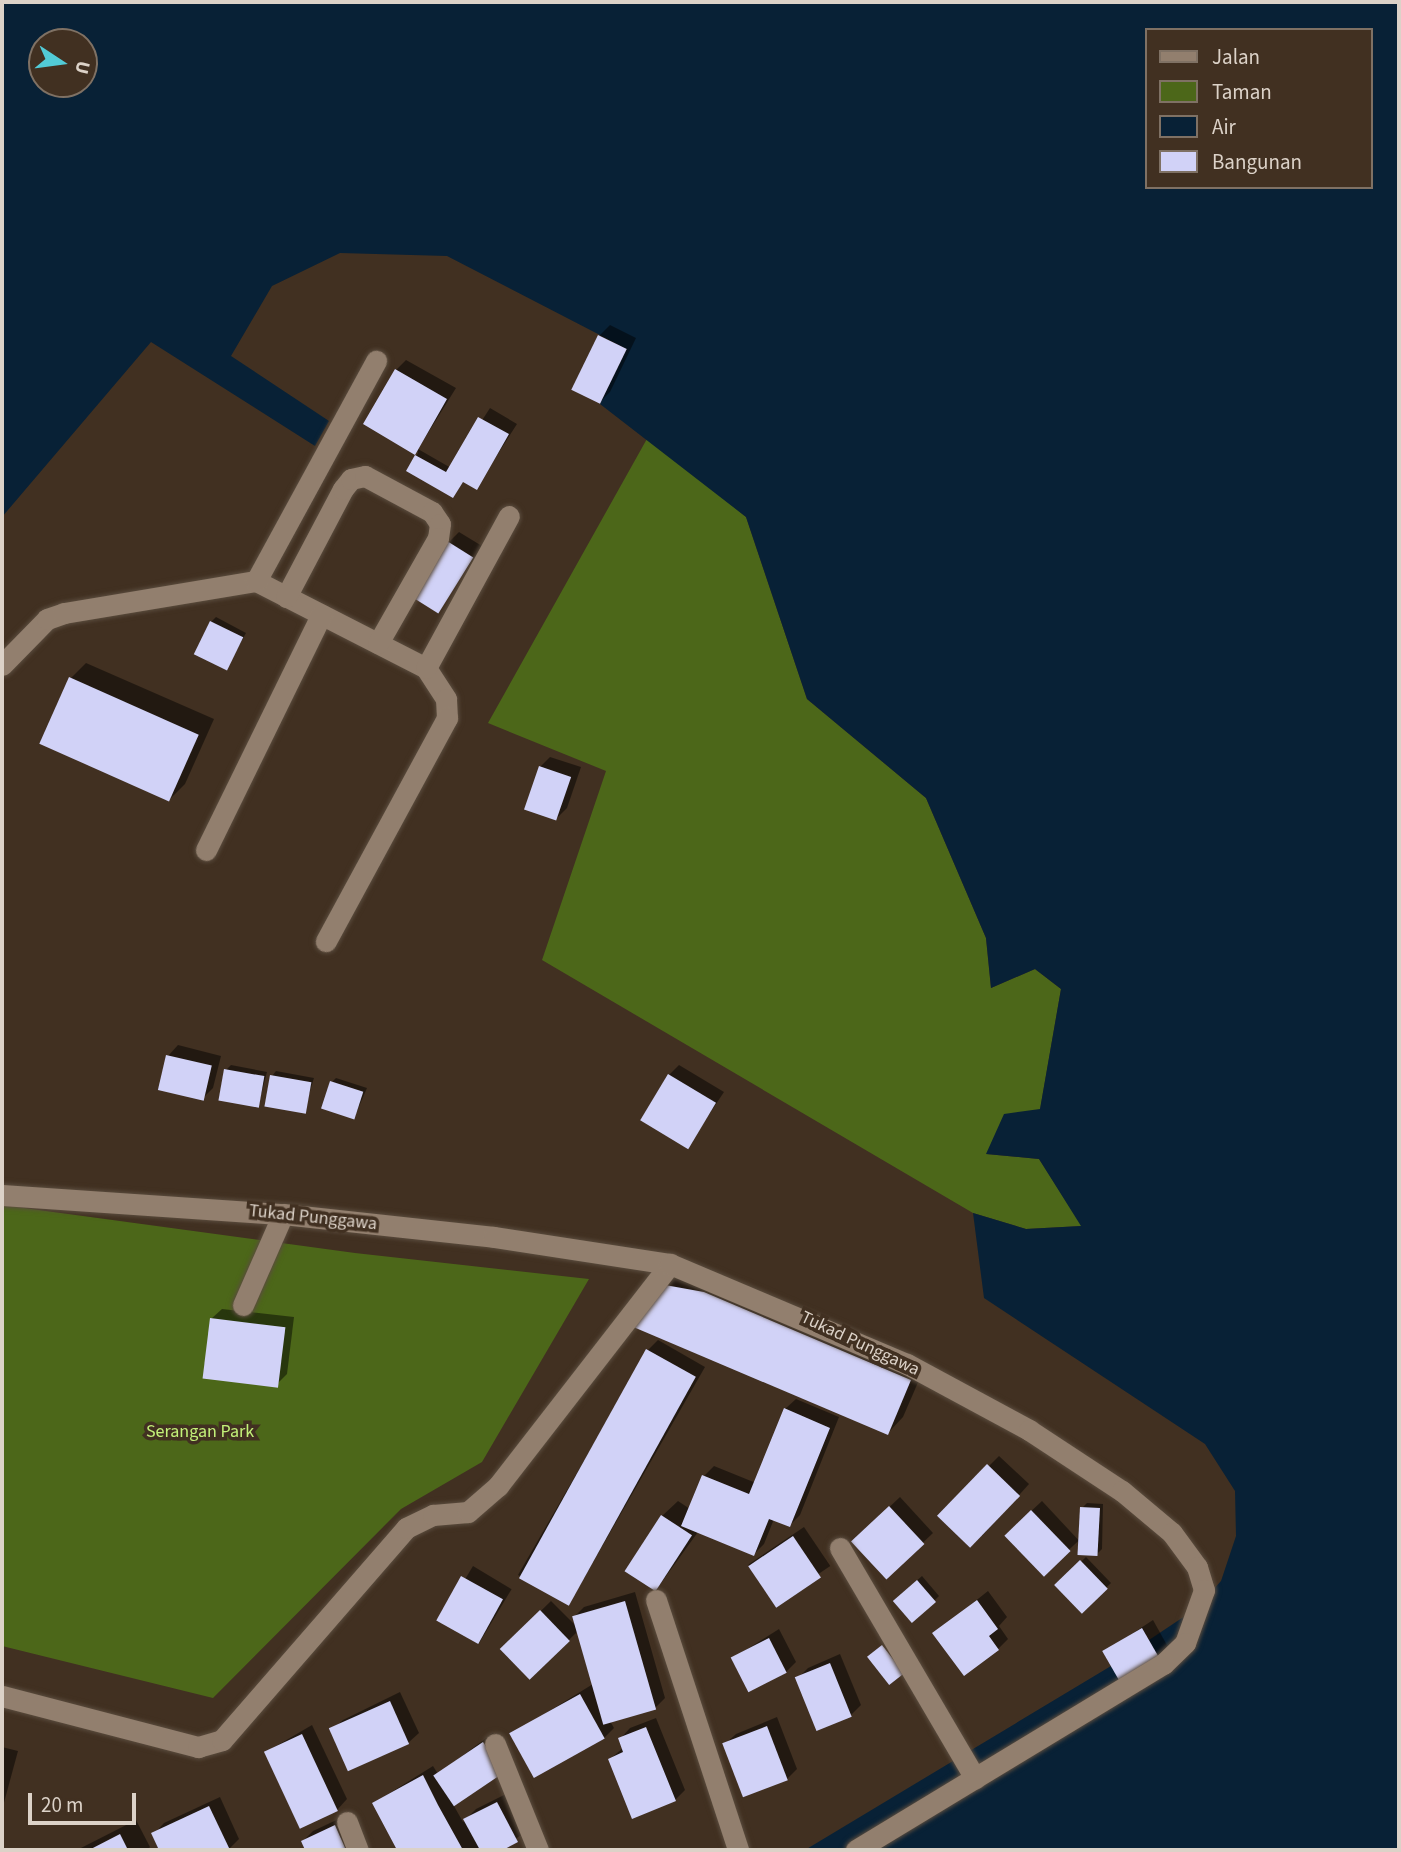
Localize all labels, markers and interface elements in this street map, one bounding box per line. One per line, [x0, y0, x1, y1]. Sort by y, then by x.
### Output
north arrow [28, 28, 98, 98]
legend [1146, 28, 1373, 189]
text: Jalan [1212, 42, 1260, 72]
text: U [67, 58, 97, 77]
text: Taman [1212, 77, 1272, 107]
text: Air [1212, 112, 1236, 142]
text: Bangunan [1212, 147, 1302, 177]
street label: Tukad Punggawa [248, 1201, 378, 1235]
street label: Tukad Punggawa [797, 1307, 923, 1381]
park label: Serangan Park [146, 1421, 254, 1443]
scale bar [32, 1778, 140, 1822]
text: 20 m [41, 1790, 83, 1820]

